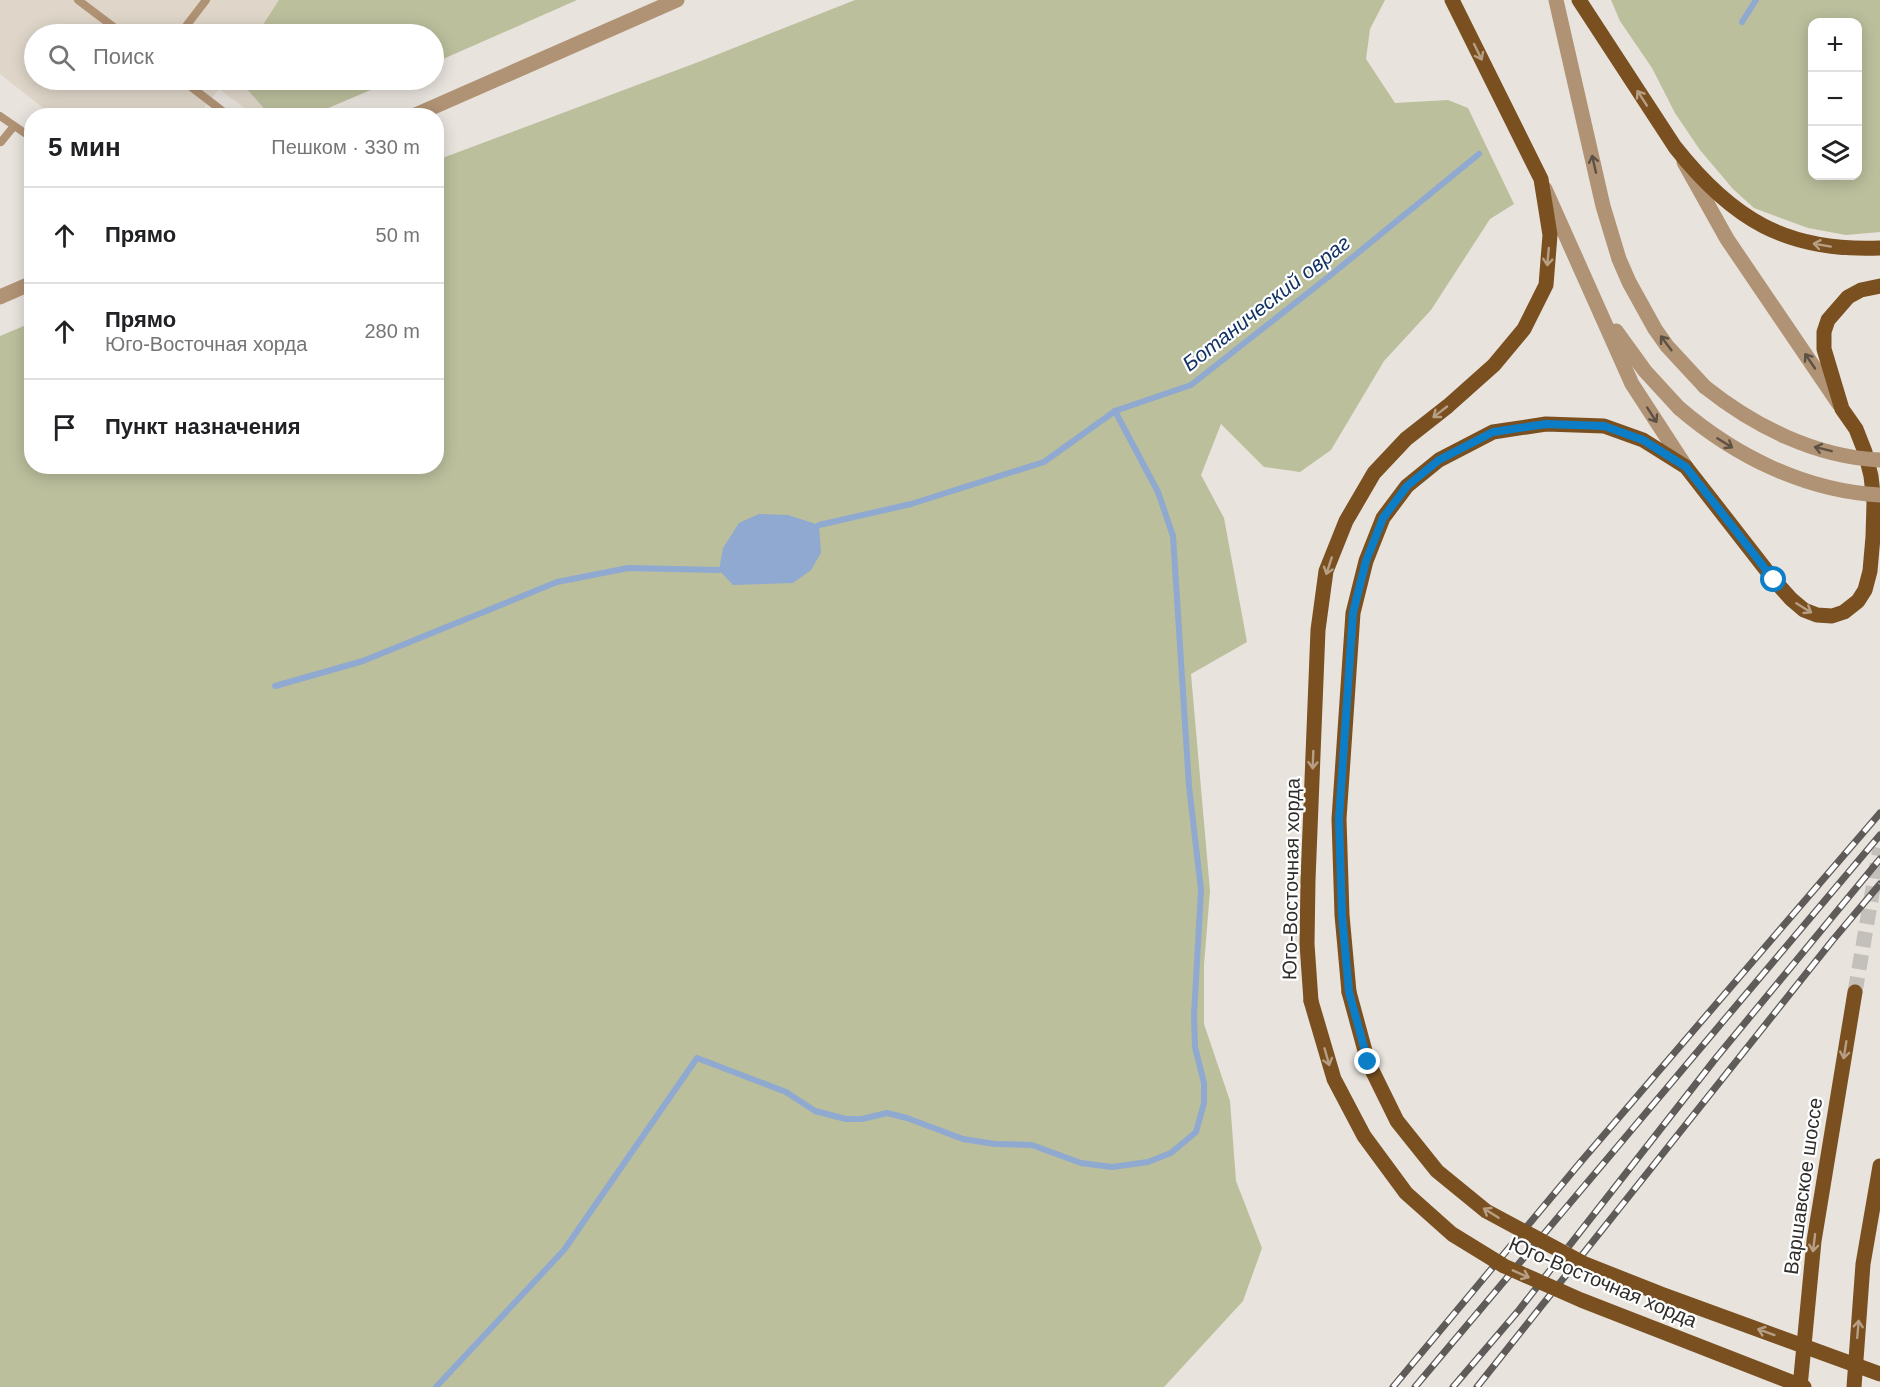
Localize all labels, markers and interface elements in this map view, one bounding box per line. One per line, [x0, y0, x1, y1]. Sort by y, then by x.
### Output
map controls [1808, 18, 1862, 180]
button: + [1808, 18, 1862, 72]
search box [24, 24, 444, 90]
icon: search [45, 41, 78, 74]
one-way arrow [1472, 43, 1484, 61]
text: Поиск [93, 44, 154, 69]
button: − [1808, 72, 1862, 126]
one-way arrow [1636, 90, 1648, 107]
button: layers [1808, 126, 1862, 180]
text: 5 мин [48, 132, 121, 162]
text: Пешком · 330 m [271, 136, 420, 158]
one-way arrow [1587, 155, 1599, 174]
icon: ahead [48, 219, 81, 252]
text: Прямо [105, 222, 176, 247]
text: 50 m [376, 224, 420, 246]
water label: Ботанический овраг [1178, 231, 1354, 375]
one-way arrow [1812, 239, 1832, 250]
one-way arrow [1543, 247, 1554, 267]
text: Прямо [105, 307, 176, 332]
icon: ahead [48, 315, 81, 348]
text: 280 m [364, 320, 420, 342]
text: Юго-Восточная хорда [105, 333, 307, 355]
one-way arrow [1659, 336, 1672, 352]
one-way arrow [1804, 353, 1816, 370]
one-way arrow [1433, 405, 1449, 418]
one-way arrow [1646, 407, 1659, 424]
icon: arrive [48, 411, 81, 444]
text: Пункт назначения [105, 414, 301, 439]
one-way arrow [1716, 437, 1733, 449]
one-way arrow [1813, 442, 1832, 454]
one-way arrow [1322, 557, 1333, 575]
route start [1760, 566, 1786, 592]
one-way arrow [1795, 601, 1812, 614]
one-way arrow [1307, 750, 1318, 770]
street label: Юго-Восточная хорда [1278, 777, 1304, 980]
one-way arrow [1839, 1040, 1850, 1059]
one-way arrow [1322, 1047, 1334, 1066]
route end [1354, 1048, 1380, 1074]
street label: Варшавское шоссе [1780, 1096, 1826, 1276]
one-way arrow [1483, 1207, 1500, 1219]
street label: Юго-Восточная хорда [1506, 1232, 1701, 1332]
one-way arrow [1808, 1232, 1819, 1252]
one-way arrow [1512, 1268, 1530, 1280]
one-way arrow [1853, 1319, 1864, 1339]
one-way arrow [1757, 1326, 1776, 1337]

